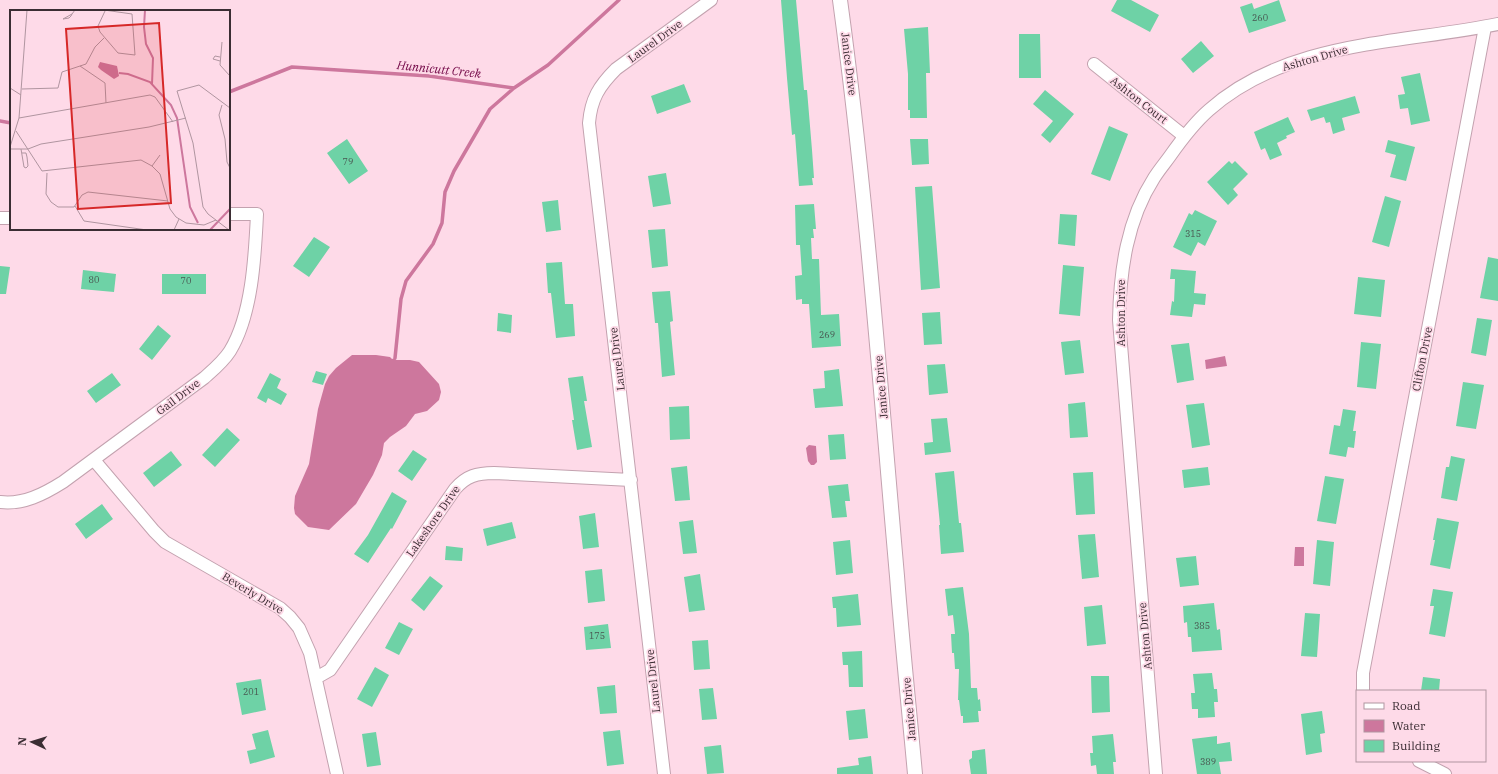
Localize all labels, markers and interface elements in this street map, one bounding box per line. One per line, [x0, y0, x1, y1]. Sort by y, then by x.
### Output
inset map [10, 10, 230, 230]
house number: 260 [1252, 12, 1268, 23]
street label: Laurel Drive [625, 17, 685, 65]
street label: Janice Drive [838, 32, 860, 96]
street label: Ashton Drive [1281, 42, 1349, 74]
water label: Hunnicutt Creek [395, 57, 483, 81]
street label: Ashton Court [1108, 73, 1170, 127]
house number: 79 [343, 156, 353, 167]
house number: 315 [1185, 228, 1201, 239]
house number: 80 [89, 274, 99, 285]
house number: 70 [181, 275, 191, 286]
street label: Ashton Drive [1114, 279, 1128, 347]
street label: Laurel Drive [606, 326, 628, 391]
street label: Clifton Drive [1409, 326, 1435, 392]
house number: 269 [819, 329, 835, 340]
street label: Janice Drive [871, 355, 891, 419]
street label: Gail Drive [153, 376, 203, 418]
street label: Lakeshore Drive [403, 482, 463, 560]
street label: Beverly Drive [220, 569, 286, 617]
street label: Ashton Drive [1135, 602, 1155, 670]
house number: 385 [1194, 620, 1210, 631]
house number: 175 [589, 630, 605, 641]
street label: Laurel Drive [643, 649, 663, 713]
street label: Janice Drive [899, 677, 919, 741]
house number: 201 [243, 686, 259, 697]
legend [1356, 690, 1486, 762]
text: Road [1392, 698, 1421, 713]
text: Water [1392, 718, 1426, 733]
north arrow [12, 722, 52, 762]
text: N [15, 736, 29, 746]
text: Building [1392, 738, 1440, 753]
house number: 389 [1200, 756, 1216, 767]

